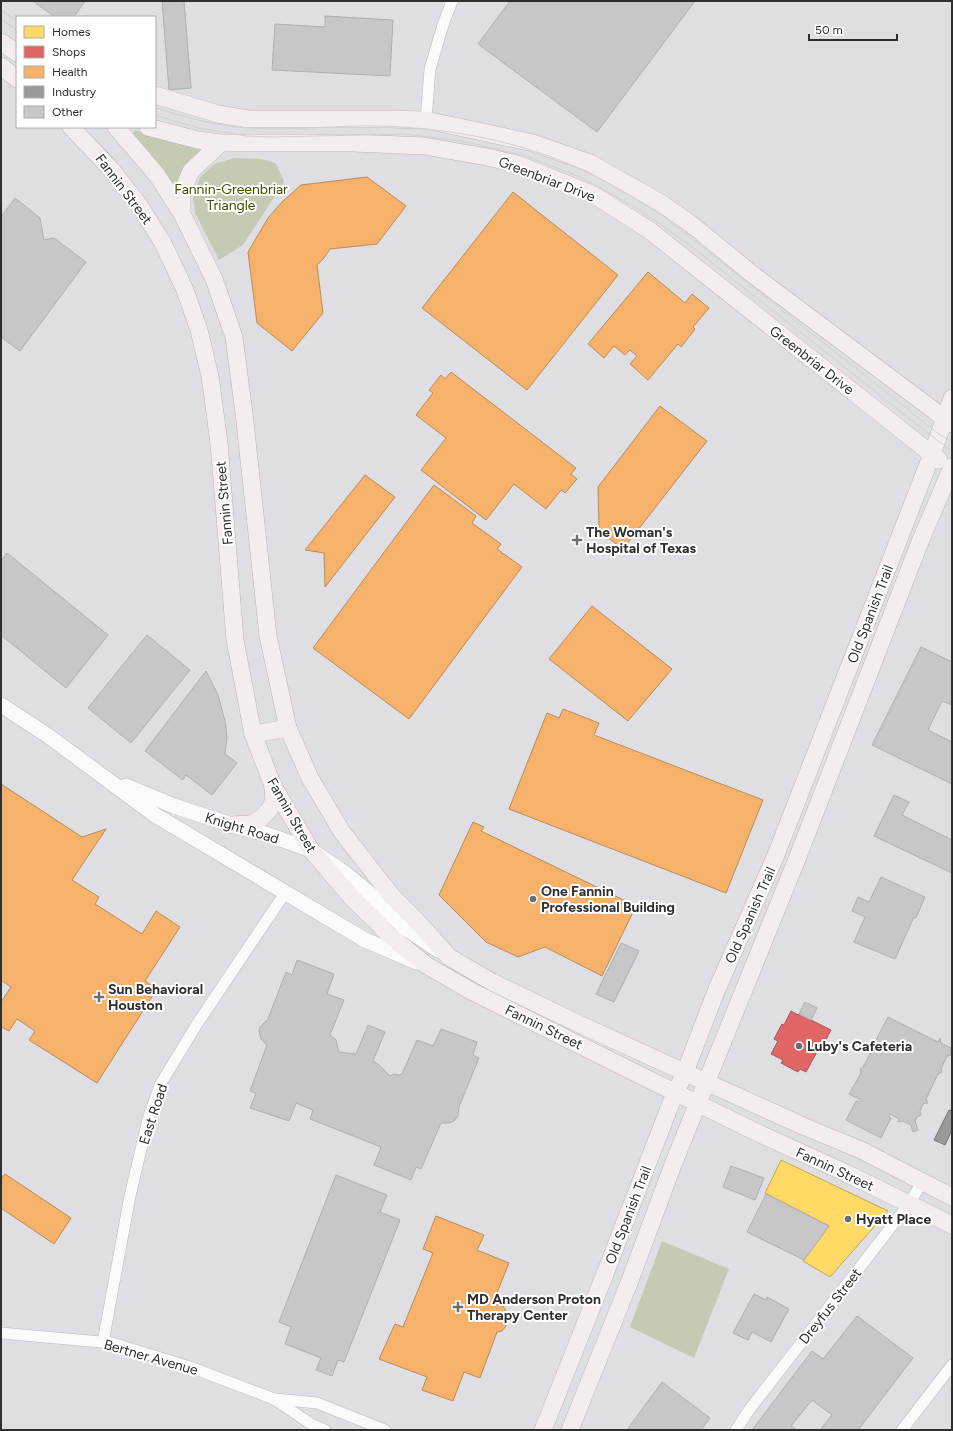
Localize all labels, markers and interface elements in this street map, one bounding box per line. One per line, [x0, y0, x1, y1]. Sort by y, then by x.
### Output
legend [16, 16, 156, 128]
scale bar [809, 16, 897, 42]
text: 50 m [815, 23, 843, 37]
text: Homes [52, 25, 91, 39]
text: Shops [52, 45, 86, 59]
text: Health [52, 65, 88, 79]
text: Industry [52, 85, 97, 99]
text: Other [52, 105, 83, 119]
street label: Fannin Street [92, 151, 156, 228]
street label: Greenbriar Drive [496, 153, 598, 206]
park label: Fannin-Greenbriar Triangle [174, 181, 288, 214]
street label: Greenbriar Drive [766, 322, 858, 399]
street label: Fannin Street [212, 460, 237, 546]
place label: The Woman's Hospital of Texas [586, 524, 696, 557]
marker: The Woman's Hospital of Texas [571, 534, 583, 546]
street label: Old Spanish Trail [844, 563, 897, 666]
street label: Fannin Street [263, 775, 320, 856]
street label: Knight Road [203, 809, 281, 848]
street label: Old Spanish Trail [722, 864, 779, 966]
place label: One Fannin Professional Building [541, 883, 675, 916]
marker: One Fannin Professional Building [528, 894, 538, 904]
place label: Sun Behavioral Houston [108, 981, 203, 1014]
marker: Sun Behavioral Houston [93, 991, 105, 1003]
street label: Fannin Street [502, 1001, 585, 1054]
place label: Luby's Cafeteria [807, 1038, 912, 1055]
marker: Luby's Cafeteria [794, 1041, 804, 1051]
street label: East Road [136, 1082, 171, 1147]
street label: Fannin Street [793, 1144, 876, 1195]
street label: Old Spanish Trail [602, 1164, 655, 1267]
place label: Hyatt Place [856, 1211, 931, 1228]
marker: Hyatt Place [843, 1214, 853, 1224]
street label: Dreyfus Street [796, 1265, 865, 1348]
place label: MD Anderson Proton Therapy Center [467, 1291, 601, 1324]
marker: MD Anderson Proton Therapy Center [452, 1301, 464, 1313]
street label: Bertner Avenue [102, 1336, 200, 1379]

